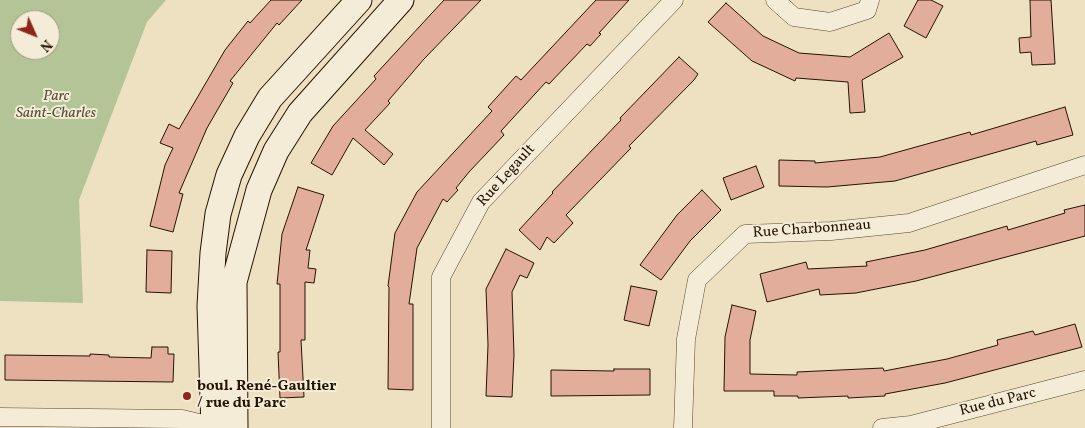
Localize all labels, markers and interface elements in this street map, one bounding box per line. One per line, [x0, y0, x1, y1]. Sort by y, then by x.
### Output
north arrow [10, 10, 60, 60]
text: N [35, 35, 56, 55]
park label: Parc Saint-Charles [16, 88, 96, 123]
street label: Rue Legault [474, 141, 540, 211]
street label: Rue Charbonneau [752, 217, 872, 243]
place label: boul. René-Gaultier / rue du Parc [197, 378, 336, 413]
street label: Rue du Parc [958, 385, 1038, 421]
marker: boul. René-Gaultier / rue du Parc [181, 390, 193, 402]

